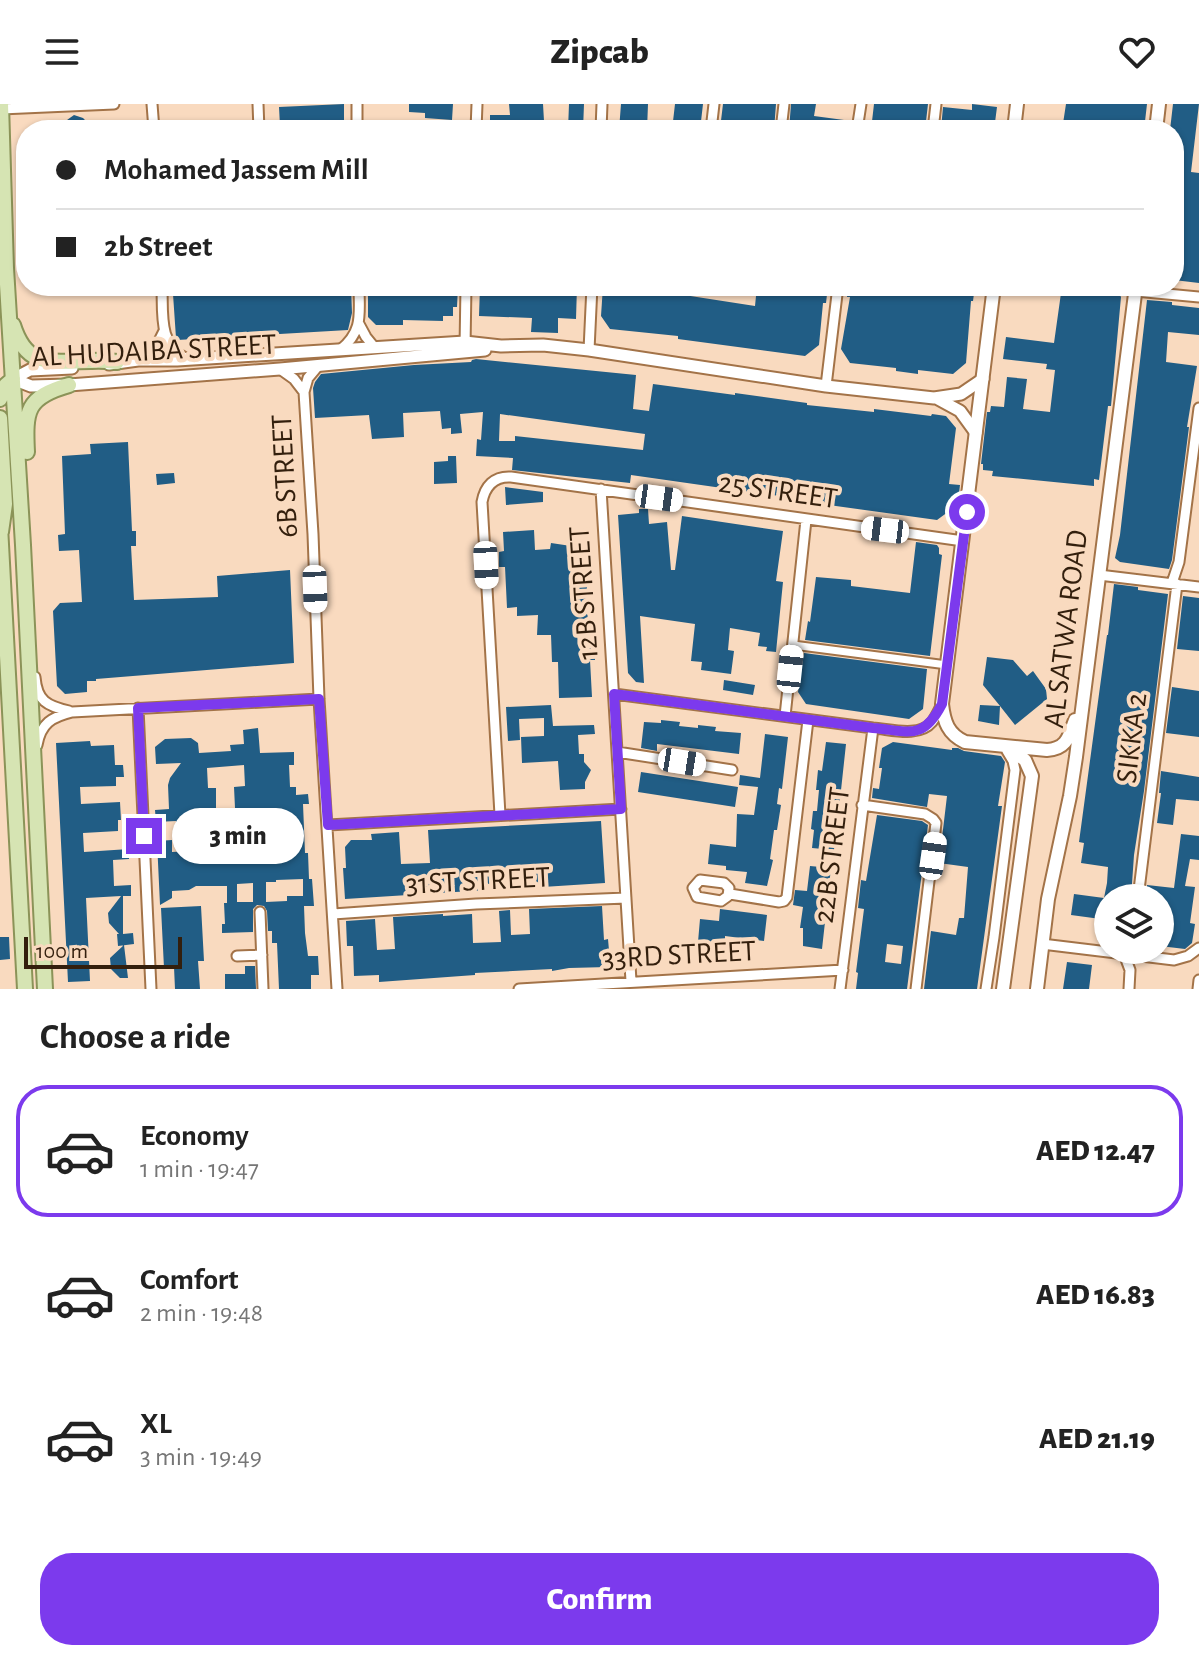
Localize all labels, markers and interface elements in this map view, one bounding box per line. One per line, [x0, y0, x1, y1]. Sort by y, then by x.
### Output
icon: menu [40, 30, 84, 74]
icon: heart [1115, 30, 1159, 74]
text: Zipcab [550, 34, 649, 70]
text: Mohamed Jassem Mill [104, 155, 369, 185]
text: 2b Street [104, 232, 212, 262]
street label: AL HUDAIBA STREET [31, 330, 278, 372]
street label: 6B STREET [267, 413, 303, 539]
street label: 25 STREET [717, 468, 840, 514]
car [634, 483, 684, 513]
route start [949, 494, 985, 530]
car [860, 515, 910, 545]
street label: 12B STREET [564, 525, 604, 661]
street label: AL SATWA ROAD [1039, 528, 1093, 730]
car [473, 540, 499, 590]
car [302, 565, 328, 613]
car [776, 644, 804, 694]
street label: SIKKA 2 [1112, 691, 1152, 785]
car [656, 746, 708, 778]
street label: 22B STREET [809, 785, 855, 925]
callout: 3 min [172, 808, 304, 864]
route end [126, 818, 162, 854]
text: 3 min [209, 823, 267, 849]
car [918, 831, 948, 881]
street label: 31ST STREET [405, 862, 551, 900]
map controls [1094, 884, 1174, 964]
button: layers [1094, 884, 1174, 964]
scale bar [24, 933, 182, 969]
street label: 33RD STREET [601, 936, 757, 974]
text: 100 m [36, 940, 88, 962]
text: Choose a ride [40, 1019, 230, 1055]
icon: car [44, 1115, 116, 1187]
text: Economy [140, 1121, 249, 1151]
text: AED 12.47 [1036, 1136, 1155, 1166]
text: 1 min · 19:47 [140, 1156, 259, 1182]
icon: car [44, 1259, 116, 1331]
text: Comfort [140, 1265, 239, 1295]
text: AED 16.83 [1036, 1280, 1155, 1310]
text: 2 min · 19:48 [140, 1300, 263, 1326]
icon: car [44, 1403, 116, 1475]
text: XL [140, 1409, 172, 1439]
text: AED 21.19 [1039, 1424, 1155, 1454]
text: 3 min · 19:49 [140, 1444, 262, 1470]
button: Confirm [40, 1553, 1159, 1645]

